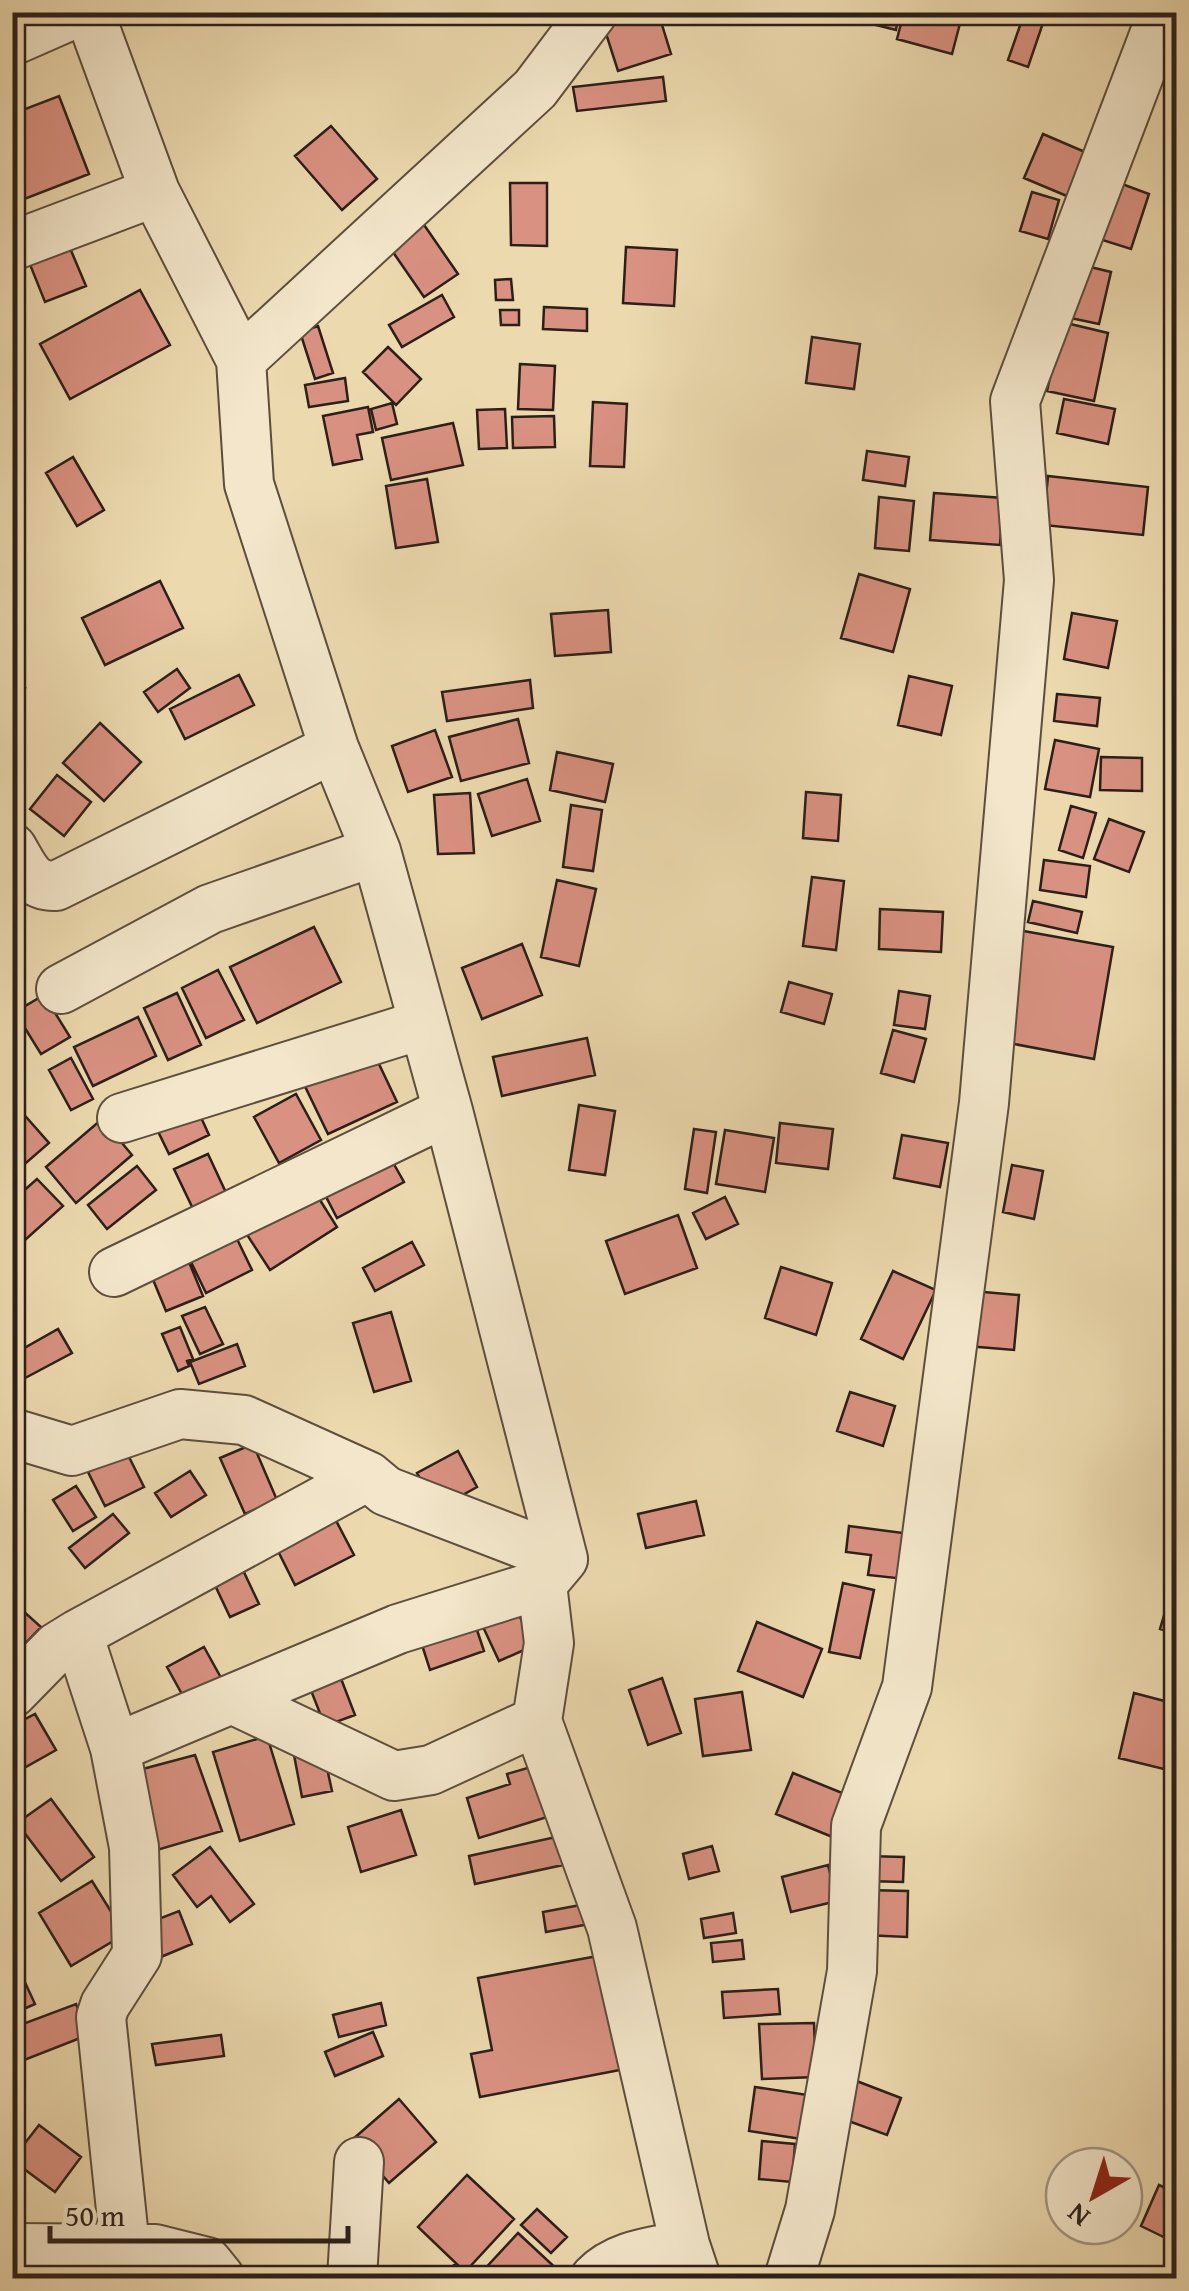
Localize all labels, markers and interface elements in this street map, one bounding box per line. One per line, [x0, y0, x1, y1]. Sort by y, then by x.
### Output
north arrow [1044, 2146, 1144, 2246]
scale bar [50, 2181, 348, 2243]
text: 50 m [65, 2193, 125, 2237]
text: N [1058, 2194, 1098, 2238]

